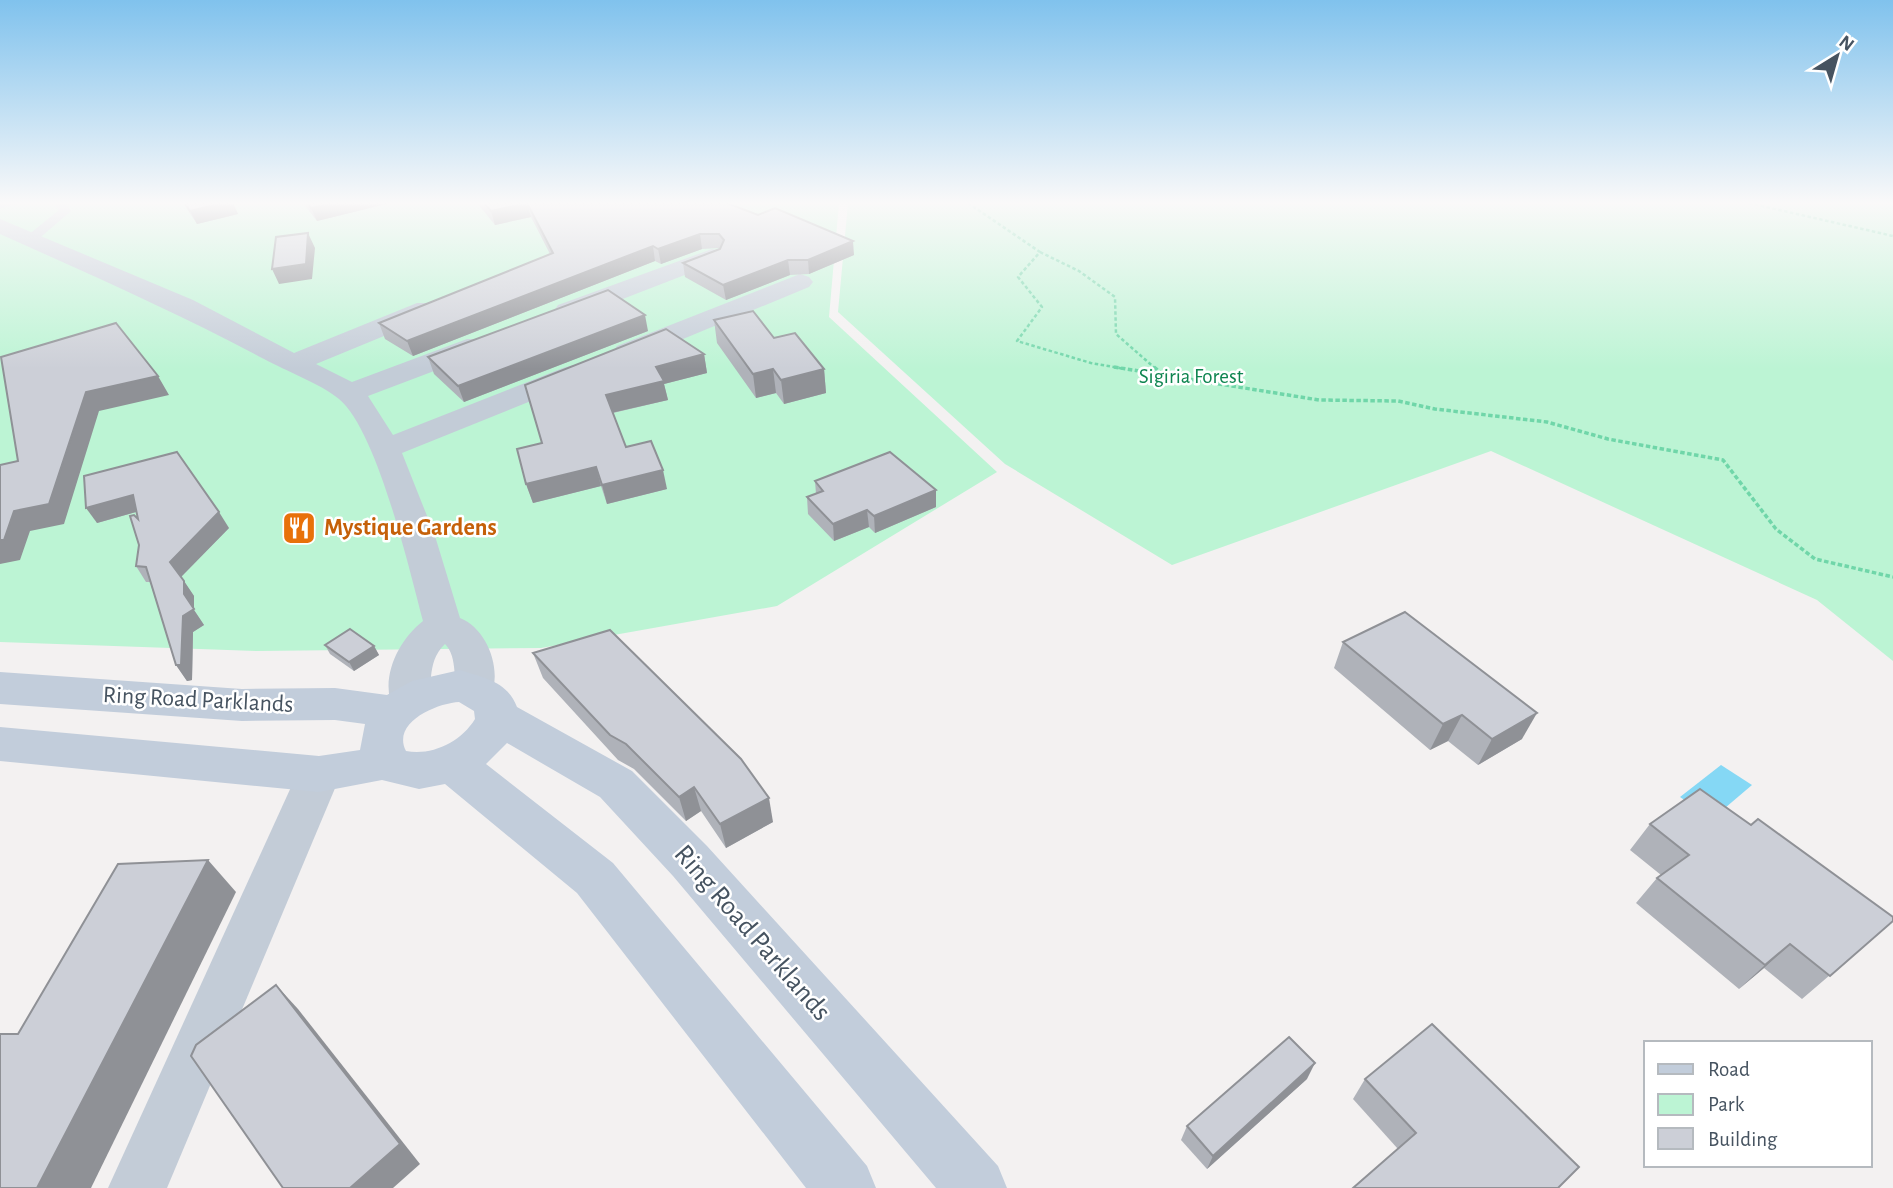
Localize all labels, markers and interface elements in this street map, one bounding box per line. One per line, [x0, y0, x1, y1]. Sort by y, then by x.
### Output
north arrow [1802, 21, 1872, 91]
text: N [1835, 32, 1857, 55]
park label: Sigiria Forest [1139, 366, 1244, 387]
restaurant icon: Mystique Gardens [280, 509, 318, 547]
place label: Mystique Gardens [324, 516, 497, 540]
street label: Ring Road Parklands [102, 683, 294, 717]
street label: Ring Road Parklands [668, 840, 836, 1026]
legend [1644, 1041, 1872, 1167]
text: Road [1708, 1059, 1750, 1080]
text: Park [1708, 1094, 1745, 1115]
text: Building [1708, 1129, 1778, 1150]

